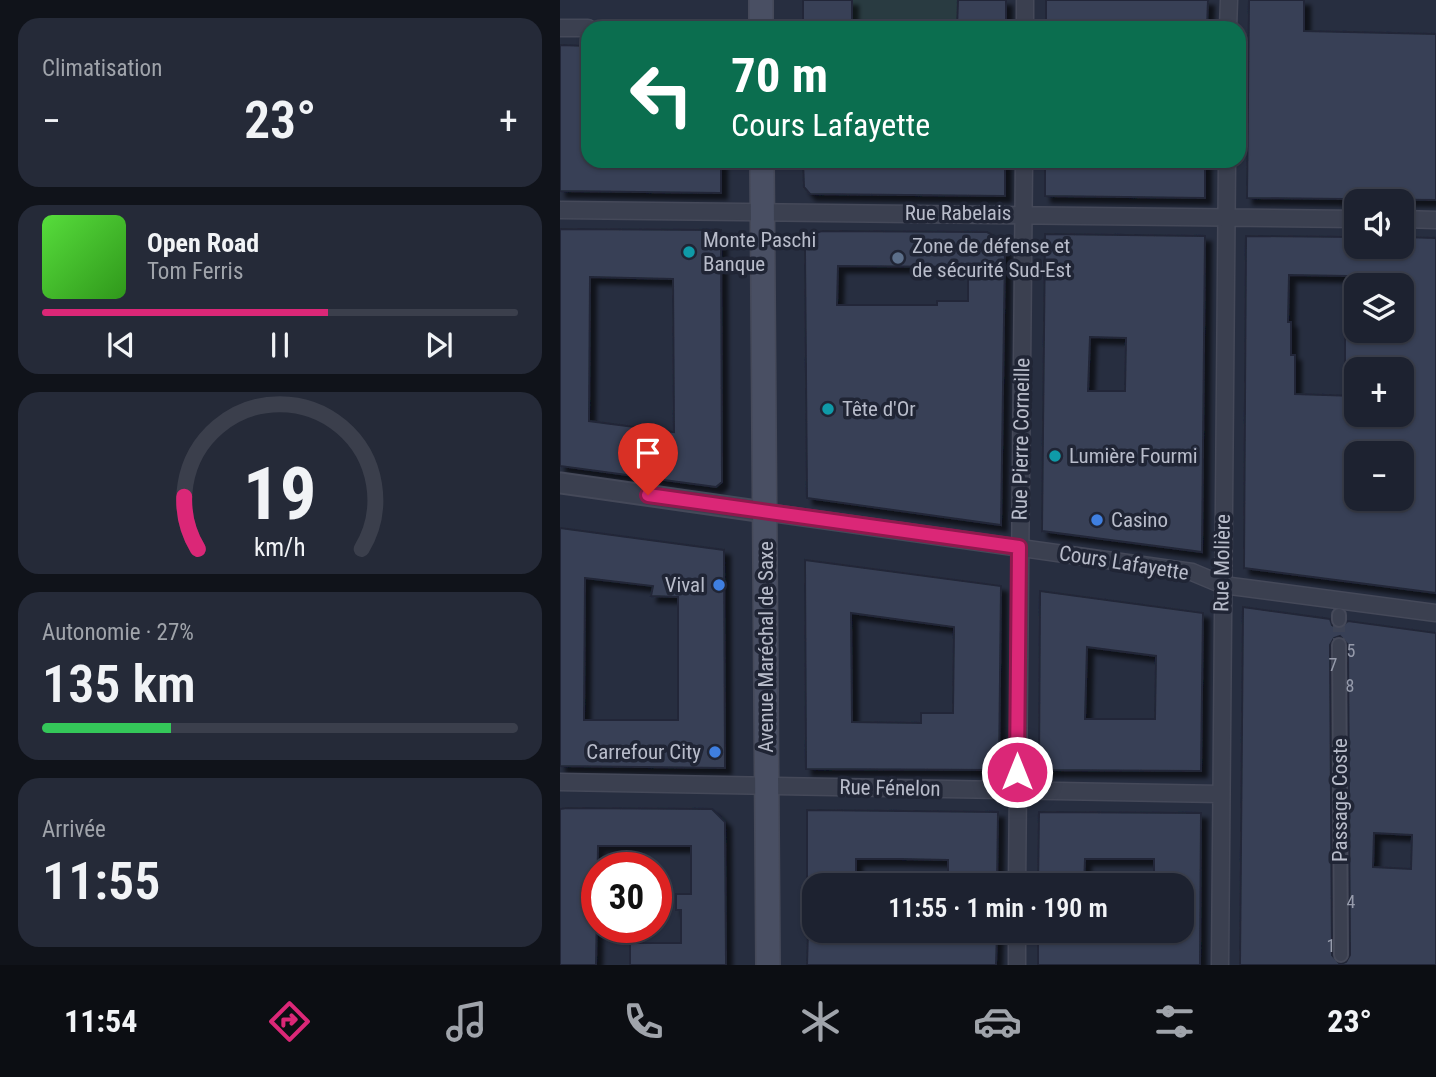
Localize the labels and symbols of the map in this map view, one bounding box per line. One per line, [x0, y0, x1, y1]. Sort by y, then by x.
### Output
street label: Rue Rabelais [905, 201, 1011, 225]
place label: Monte Paschi Banque [703, 228, 816, 276]
place label: Zone de défense et de sécurité Sud-Est [912, 234, 1071, 282]
marker: Monte Paschi Banque [681, 244, 697, 260]
marker: Zone de défense et de sécurité Sud-Est [890, 250, 906, 266]
street label: Rue Pierre Corneille [1008, 357, 1034, 521]
place label: Tête d'Or [842, 397, 916, 421]
marker: Tête d'Or [820, 401, 836, 417]
pin [618, 423, 678, 495]
place label: Lumière Fourmi [1069, 444, 1198, 468]
marker: Lumière Fourmi [1047, 448, 1063, 464]
place label: Casino [1111, 508, 1168, 532]
marker: Casino [1089, 512, 1105, 528]
street label: Rue Molière [1209, 514, 1235, 612]
street label: Avenue Maréchal de Saxe [754, 541, 778, 753]
street label: Cours Lafayette [1058, 541, 1191, 585]
place label: Vival [665, 573, 705, 597]
marker: Vival [711, 577, 727, 593]
house number: 5 [1347, 640, 1356, 661]
house number: 7 [1329, 654, 1338, 675]
house number: 8 [1346, 675, 1354, 696]
position arrow [980, 735, 1054, 809]
street label: Passage Coste [1328, 738, 1352, 862]
place label: Carrefour City [586, 740, 701, 764]
marker: Carrefour City [707, 744, 723, 760]
street label: Rue Fénelon [839, 775, 941, 801]
speed limit sign: 30 [581, 852, 672, 943]
house number: 4 [1347, 891, 1356, 912]
house number: 1 [1327, 935, 1335, 956]

